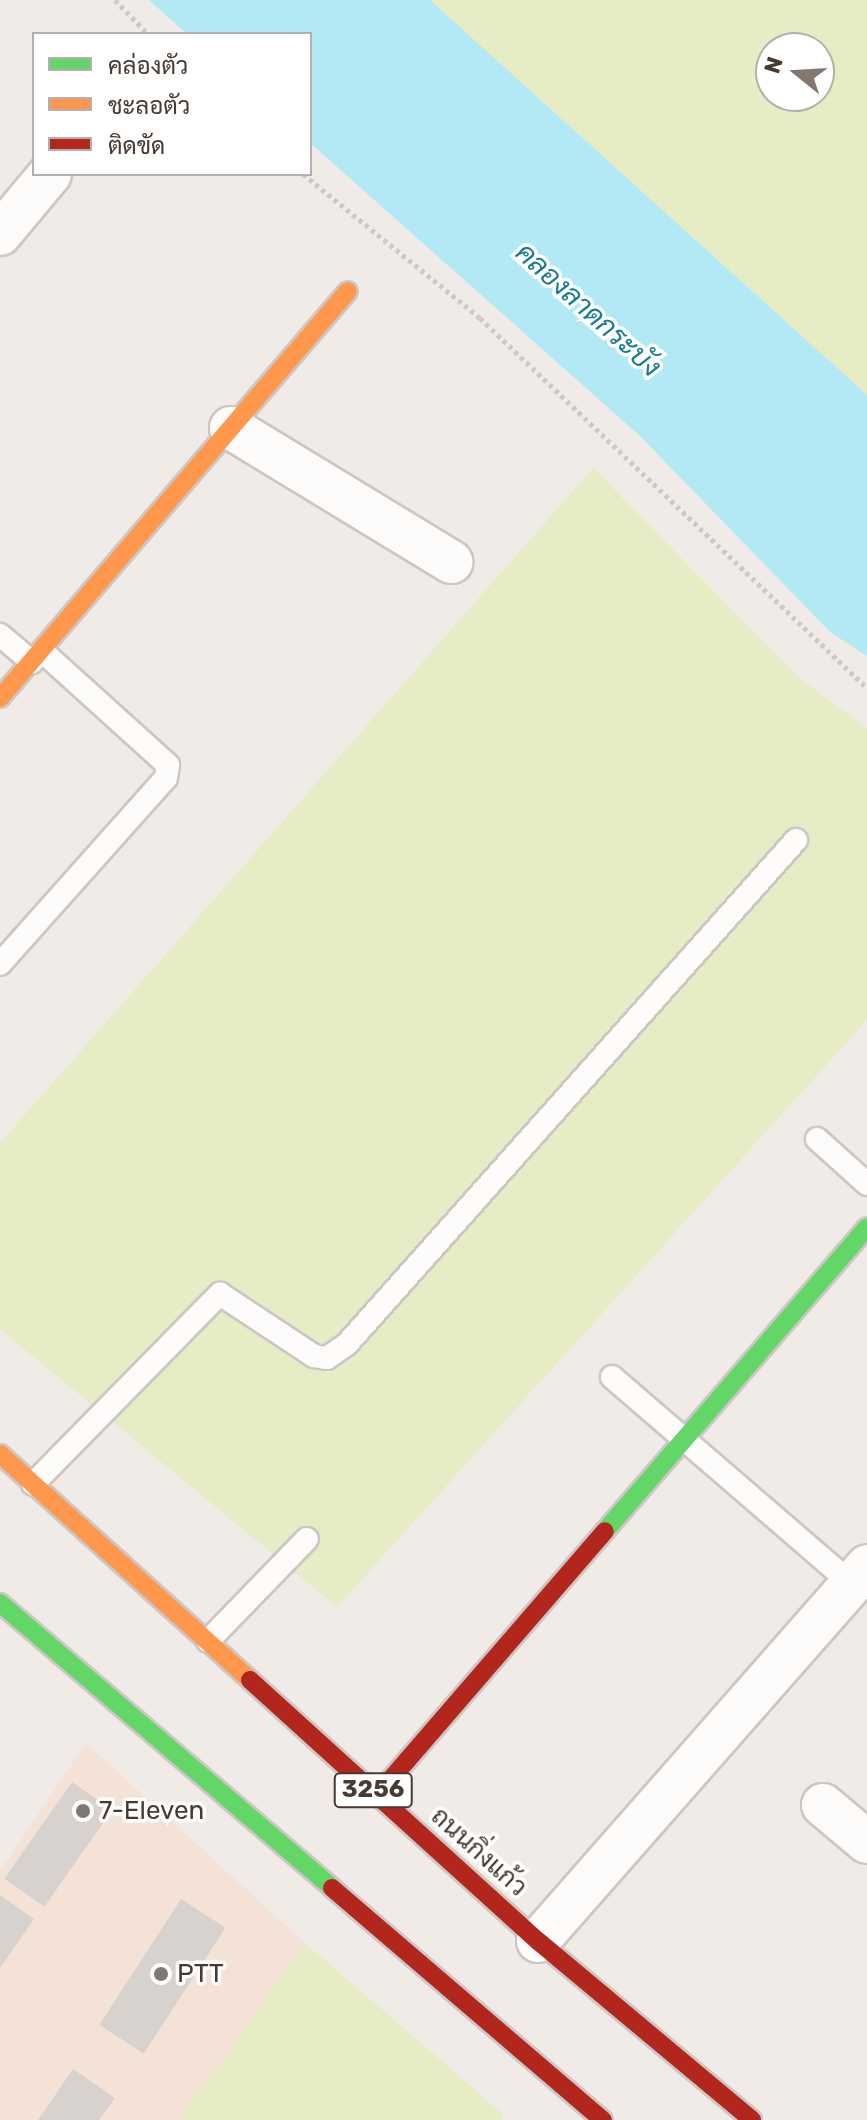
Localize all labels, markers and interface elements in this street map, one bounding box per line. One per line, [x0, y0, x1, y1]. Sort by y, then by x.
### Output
legend [32, 32, 312, 176]
north arrow [755, 32, 835, 112]
text: คล่องตัว [108, 52, 188, 80]
text: N [758, 53, 789, 77]
text: ชะลอตัว [108, 92, 190, 120]
text: ติดขัด [108, 132, 165, 160]
water label: คลองลาดกระบัง [508, 236, 668, 384]
road number: 3256 [333, 1770, 413, 1810]
place label: 7-Eleven [99, 1795, 204, 1827]
street label: ถนนกิ่งแก้ว [425, 1801, 533, 1903]
marker: 7-Eleven [74, 1802, 92, 1820]
place label: PTT [177, 1958, 224, 1990]
marker: PTT [152, 1965, 170, 1983]

